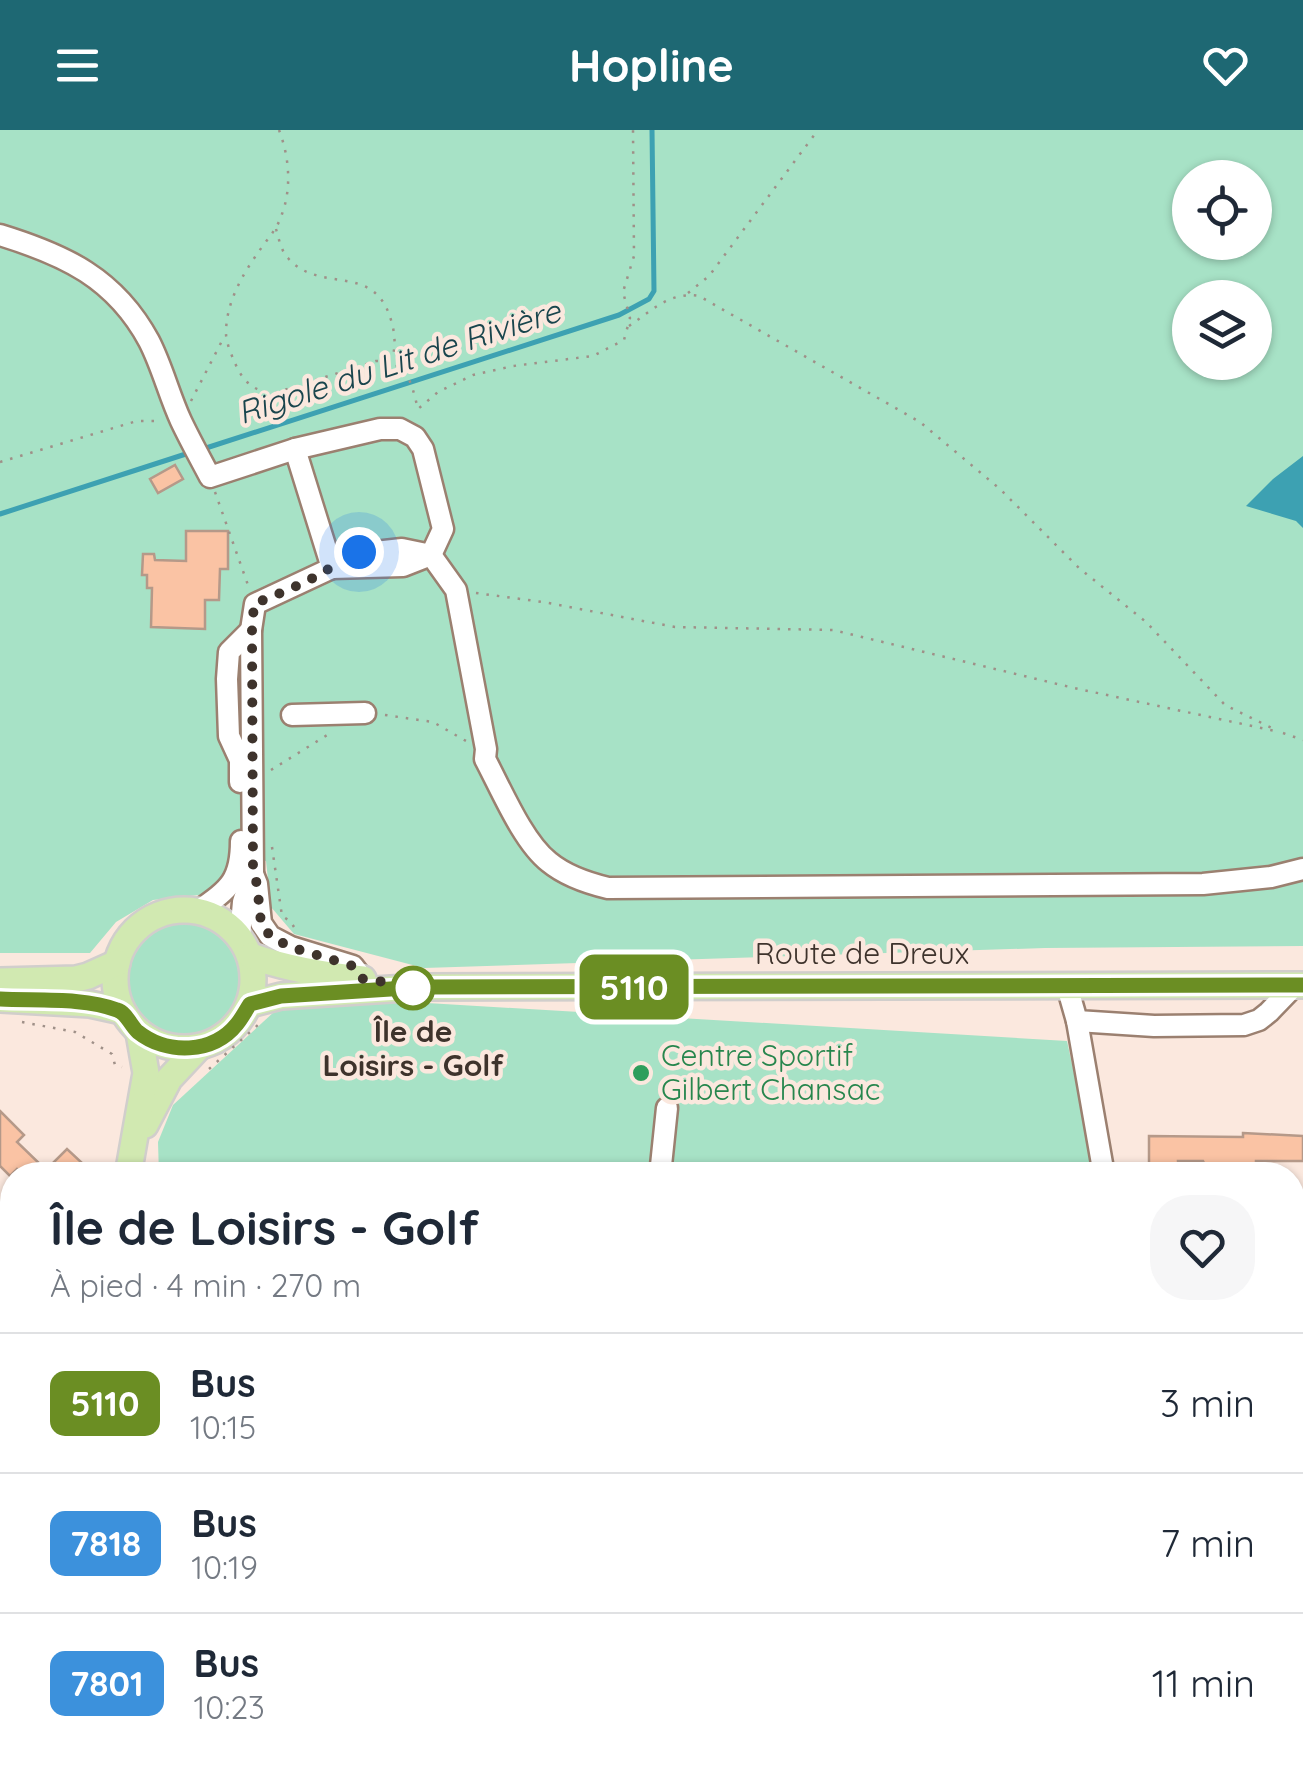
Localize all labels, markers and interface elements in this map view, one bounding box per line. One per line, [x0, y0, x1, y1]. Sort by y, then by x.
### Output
text: Hopline [569, 37, 734, 93]
icon: menu [50, 38, 105, 93]
icon: heart [1198, 38, 1253, 93]
map controls [1172, 160, 1272, 380]
button: locate [1172, 160, 1272, 260]
button: layers [1172, 280, 1272, 380]
water label: Rigole du Lit de Rivière [232, 289, 567, 432]
your location [334, 527, 384, 577]
street label: Route de Dreux [755, 934, 969, 972]
line badge: 5110 [564, 954, 704, 1020]
text: 5110 [600, 965, 668, 1009]
marker: Île de Loisirs - Golf [392, 967, 434, 1009]
place label: Île de Loisirs - Golf [322, 1012, 504, 1084]
place label: Centre Sportif Gilbert Chansac [661, 1036, 880, 1108]
marker: Centre Sportif Gilbert Chansac [630, 1062, 652, 1084]
button: heart [1150, 1195, 1255, 1300]
text: Île de Loisirs - Golf [50, 1197, 479, 1257]
text: À pied · 4 min · 270 m [50, 1265, 361, 1305]
text: Bus [190, 1359, 256, 1407]
text: 3 min [1160, 1379, 1255, 1427]
text: 5110 [71, 1381, 139, 1425]
text: 10:15 [190, 1407, 256, 1447]
text: Bus [191, 1499, 257, 1547]
text: 7 min [1160, 1519, 1255, 1567]
text: 7818 [70, 1521, 141, 1565]
text: 10:19 [191, 1547, 258, 1587]
text: Bus [194, 1639, 259, 1687]
text: 11 min [1152, 1659, 1255, 1707]
text: 7801 [70, 1661, 144, 1705]
text: 10:23 [194, 1687, 265, 1727]

